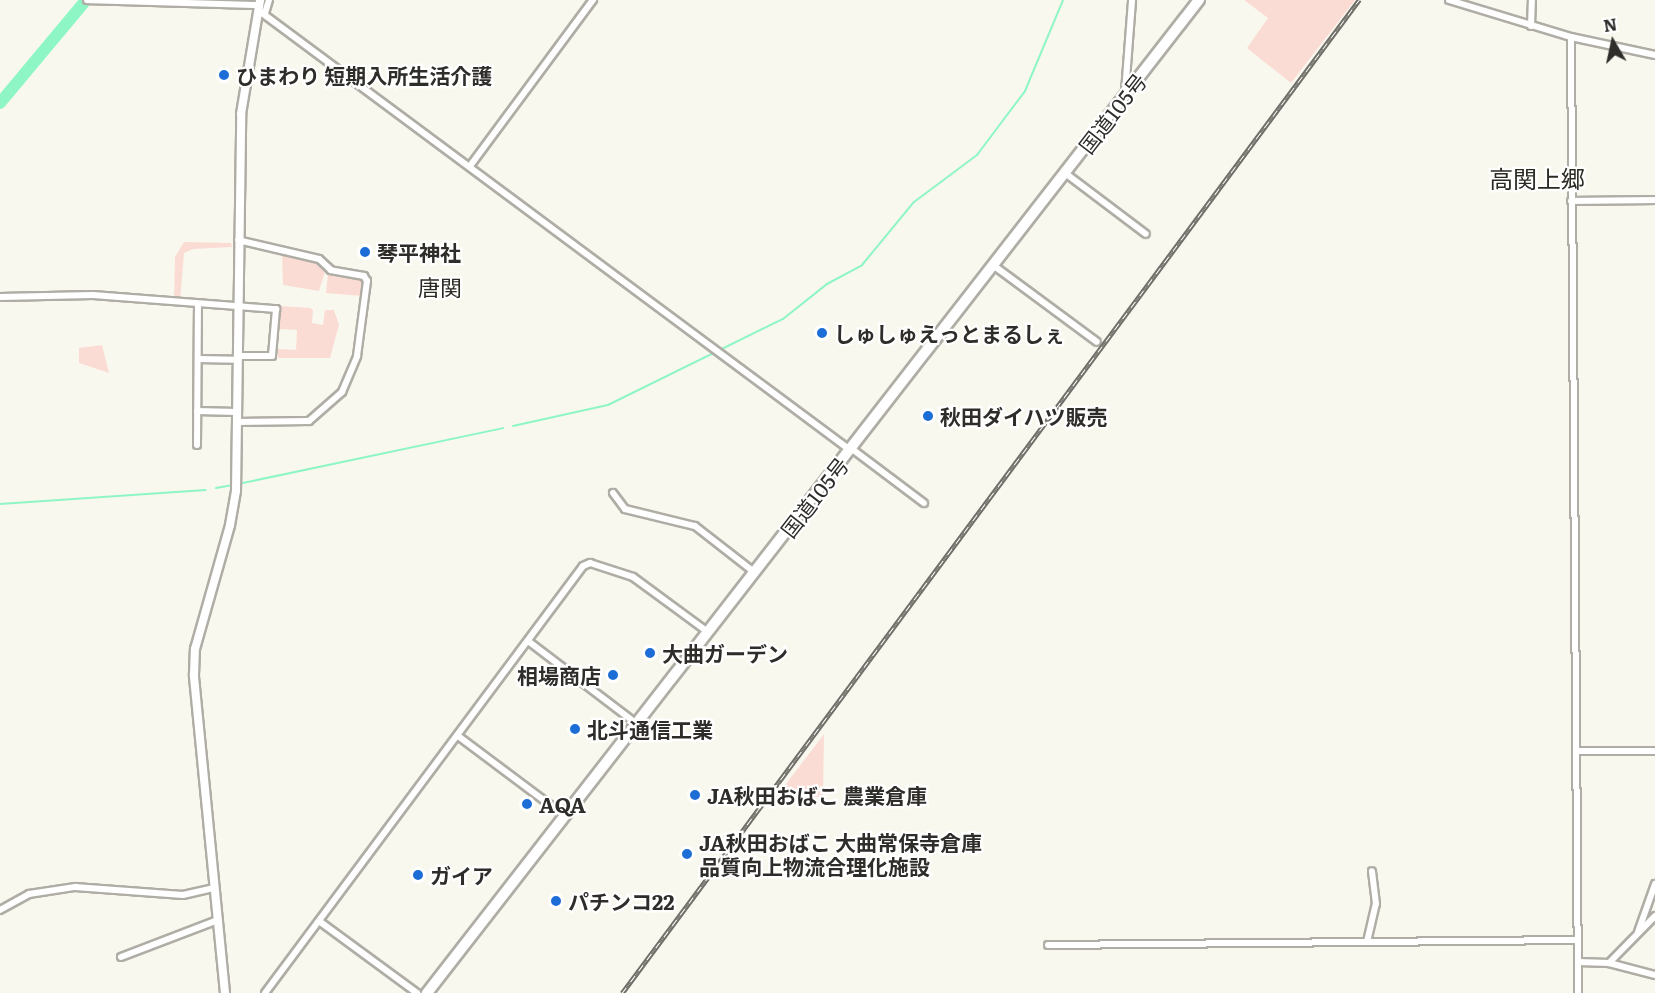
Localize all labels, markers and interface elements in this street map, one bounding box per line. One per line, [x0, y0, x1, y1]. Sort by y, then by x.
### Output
text: N [1602, 11, 1619, 37]
north arrow [1583, 12, 1643, 72]
place label: ひまわり 短期入所生活介護 [236, 62, 492, 88]
marker: ひまわり 短期入所生活介護 [217, 68, 231, 82]
street label: 国道105号 [1073, 68, 1151, 158]
district label: 高関上郷 [1489, 164, 1585, 192]
place label: 琴平神社 [377, 239, 461, 265]
marker: 琴平神社 [358, 245, 372, 259]
district label: 唐関 [418, 274, 462, 300]
place label: しゅしゅえっとまるしぇ [834, 320, 1065, 346]
marker: しゅしゅえっとまるしぇ [815, 326, 829, 340]
place label: 秋田ダイハツ販売 [940, 403, 1108, 429]
marker: 秋田ダイハツ販売 [921, 409, 935, 423]
street label: 国道105号 [775, 452, 853, 542]
place label: 大曲ガーデン [662, 640, 788, 666]
marker: 大曲ガーデン [643, 646, 657, 660]
place label: 相場商店 [517, 662, 601, 688]
marker: 相場商店 [606, 668, 620, 682]
place label: 北斗通信工業 [587, 716, 713, 742]
marker: 北斗通信工業 [568, 722, 582, 736]
place label: JA秋田おばこ 農業倉庫 [707, 782, 927, 808]
marker: JA秋田おばこ 農業倉庫 [688, 788, 702, 802]
place label: AQA [539, 791, 586, 817]
marker: AQA [520, 797, 534, 811]
place label: JA秋田おばこ 大曲常保寺倉庫 品質向上物流合理化施設 [699, 829, 982, 879]
marker: JA秋田おばこ 大曲常保寺倉庫 品質向上物流合理化施設 [680, 847, 694, 861]
place label: ガイア [430, 862, 493, 888]
marker: ガイア [411, 868, 425, 882]
place label: パチンコ22 [568, 888, 675, 914]
marker: パチンコ22 [549, 894, 563, 908]

